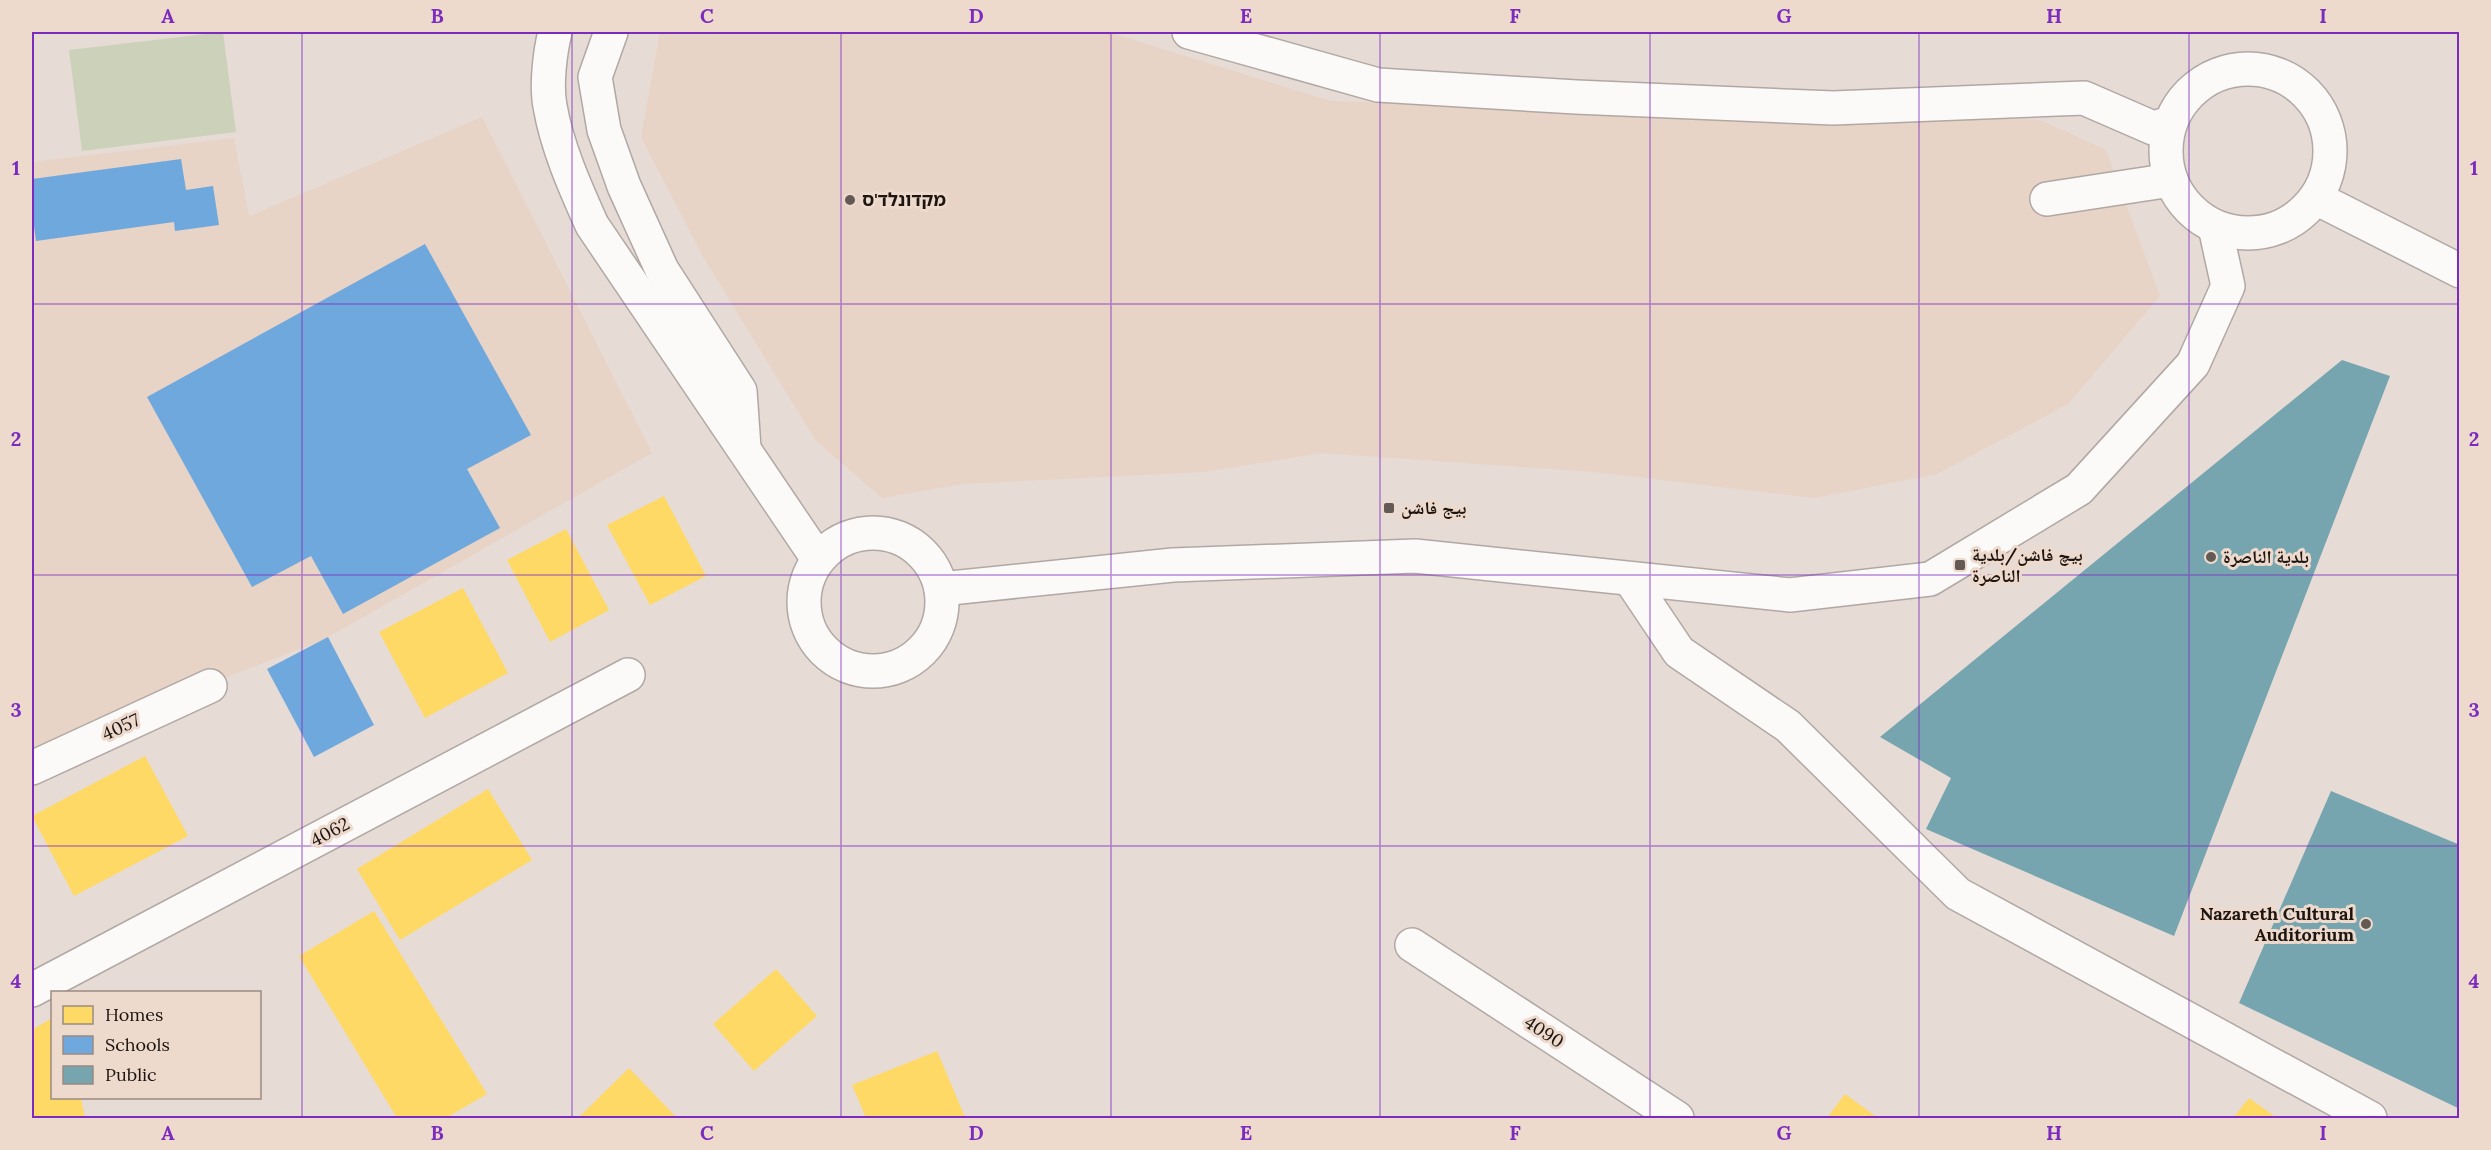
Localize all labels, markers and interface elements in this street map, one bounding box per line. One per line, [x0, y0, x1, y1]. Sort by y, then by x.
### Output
text: A [161, 3, 175, 28]
text: B [430, 3, 444, 28]
text: C [700, 3, 714, 28]
text: D [968, 3, 984, 28]
text: E [1240, 3, 1252, 28]
text: F [1509, 3, 1521, 28]
text: G [1776, 3, 1792, 28]
text: H [2046, 3, 2062, 28]
text: I [2319, 3, 2327, 28]
text: 1 [12, 155, 20, 180]
text: 1 [2470, 155, 2478, 180]
place label: מקדונלד'ס [862, 188, 946, 211]
marker: מקדונלד'ס [843, 193, 857, 207]
text: 2 [11, 426, 21, 451]
text: 2 [2469, 426, 2479, 451]
place label: بيج فاشن [1401, 496, 1466, 520]
marker: بيج فاشن [1382, 501, 1396, 515]
place label: بيچ فاشن/بلدية الناصرة [1972, 543, 2083, 587]
place label: بلدية الناصرة [2223, 545, 2309, 568]
marker: بلدية الناصرة [2204, 550, 2218, 564]
marker: بيچ فاشن/بلدية الناصرة [1953, 558, 1967, 572]
text: 3 [10, 697, 22, 722]
text: 3 [2468, 697, 2480, 722]
street label: 4057 [98, 708, 143, 745]
street label: 4062 [306, 812, 353, 851]
place label: Nazareth Cultural Auditorium [2200, 902, 2354, 946]
marker: Nazareth Cultural Auditorium [2359, 917, 2373, 931]
text: 4 [11, 968, 22, 993]
text: 4 [2469, 968, 2480, 993]
legend [51, 991, 261, 1099]
text: Homes [105, 1003, 163, 1026]
street label: 4090 [1520, 1010, 1568, 1053]
text: Schools [105, 1033, 170, 1056]
text: Public [105, 1063, 157, 1086]
text: A [161, 1120, 175, 1145]
text: B [430, 1120, 444, 1145]
text: C [700, 1120, 714, 1145]
text: D [968, 1120, 984, 1145]
text: E [1240, 1120, 1252, 1145]
text: F [1509, 1120, 1521, 1145]
text: G [1776, 1120, 1792, 1145]
text: H [2046, 1120, 2062, 1145]
text: I [2319, 1120, 2327, 1145]

